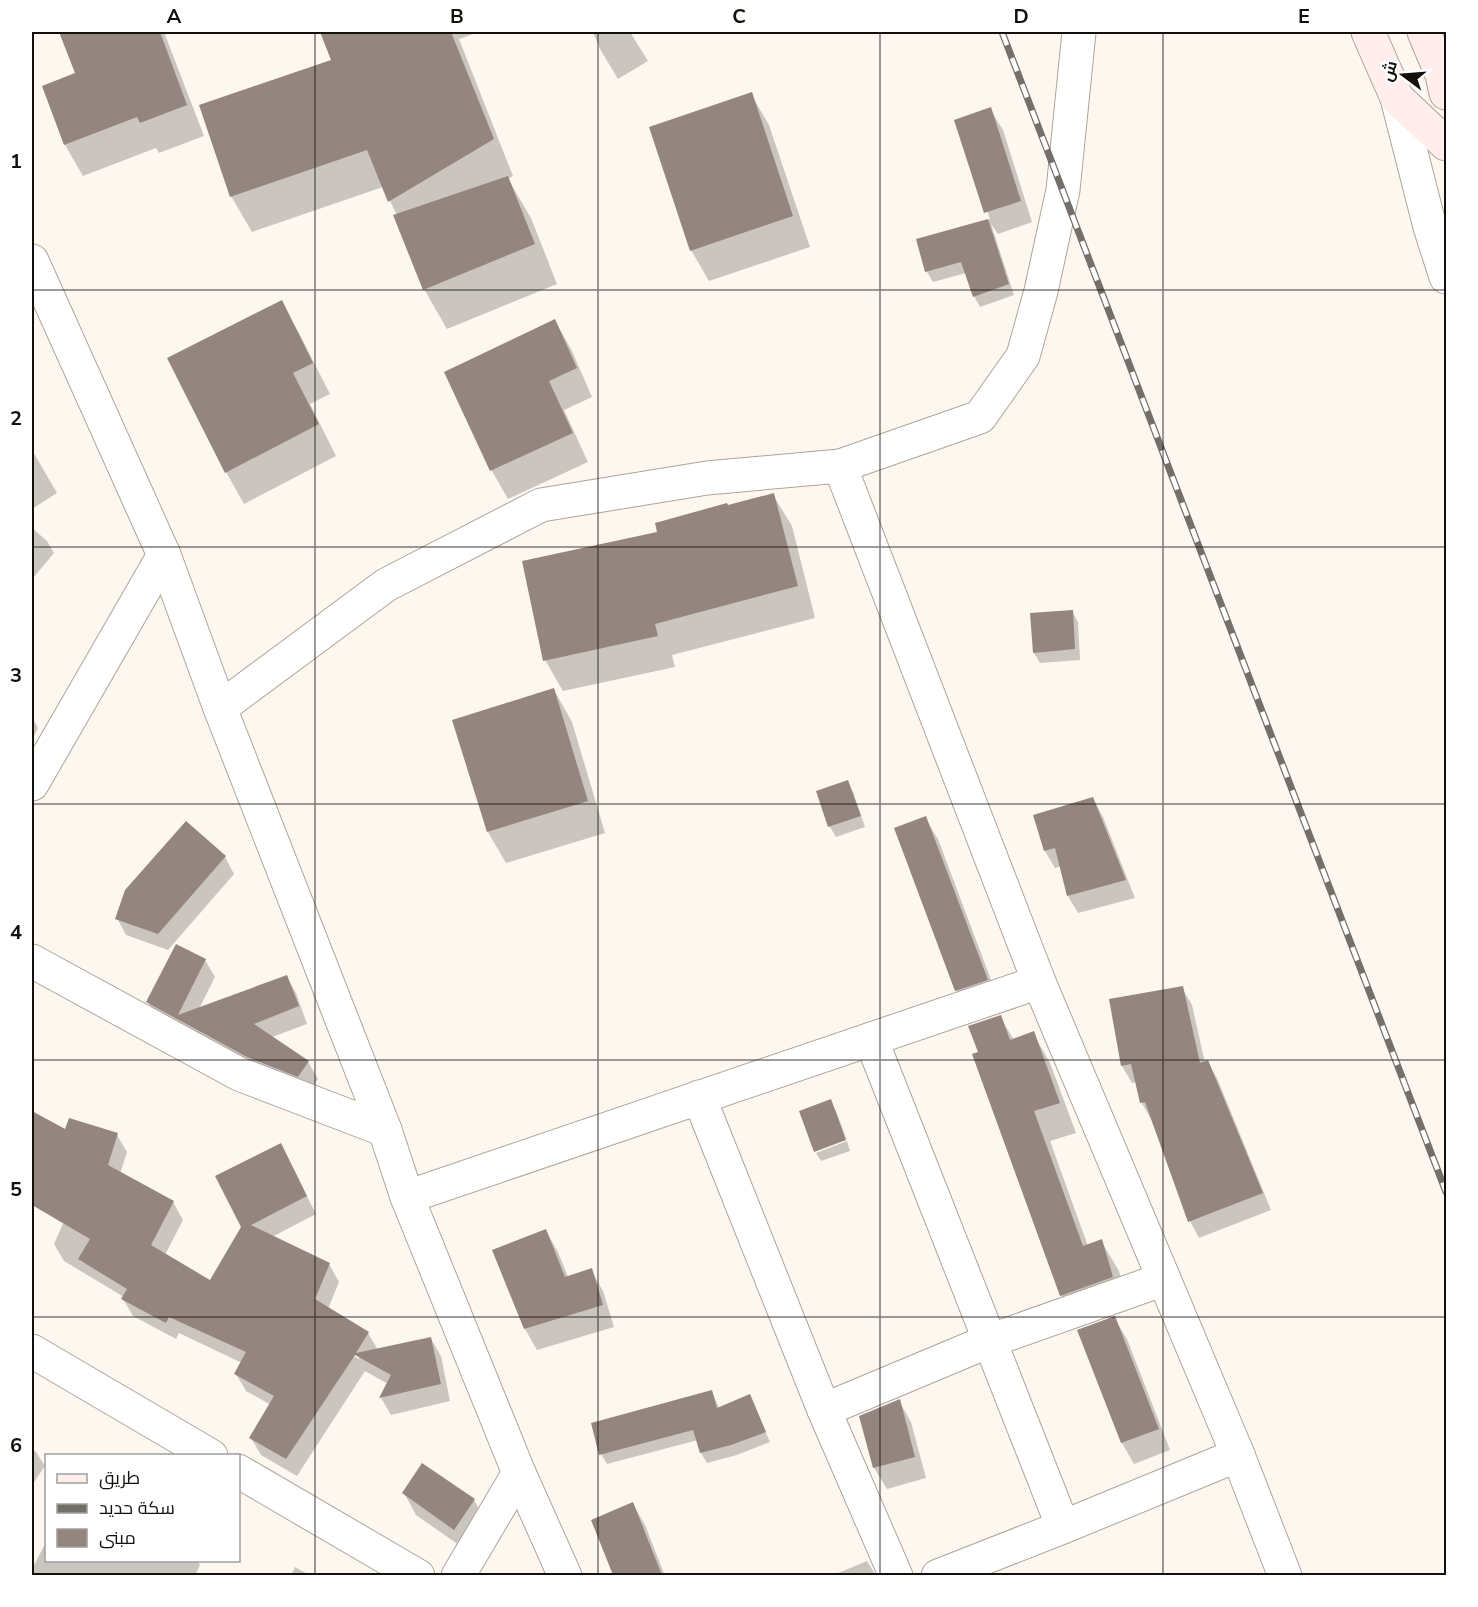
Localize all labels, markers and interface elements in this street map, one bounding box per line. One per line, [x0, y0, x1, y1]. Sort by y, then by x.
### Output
text: A [167, 3, 182, 30]
text: B [450, 3, 464, 30]
text: C [732, 3, 746, 30]
text: D [1013, 3, 1029, 30]
text: E [1298, 3, 1310, 30]
north arrow [1373, 45, 1433, 105]
text: ش [1376, 58, 1403, 84]
text: 1 [10, 148, 22, 175]
text: 2 [10, 405, 22, 432]
text: 3 [10, 662, 22, 689]
text: 4 [10, 919, 22, 946]
text: 5 [10, 1176, 22, 1203]
text: 6 [10, 1432, 22, 1459]
legend [45, 1454, 240, 1562]
text: طريق [99, 1466, 140, 1490]
text: سكة حديد [99, 1496, 175, 1520]
text: مبنى [99, 1526, 136, 1550]

